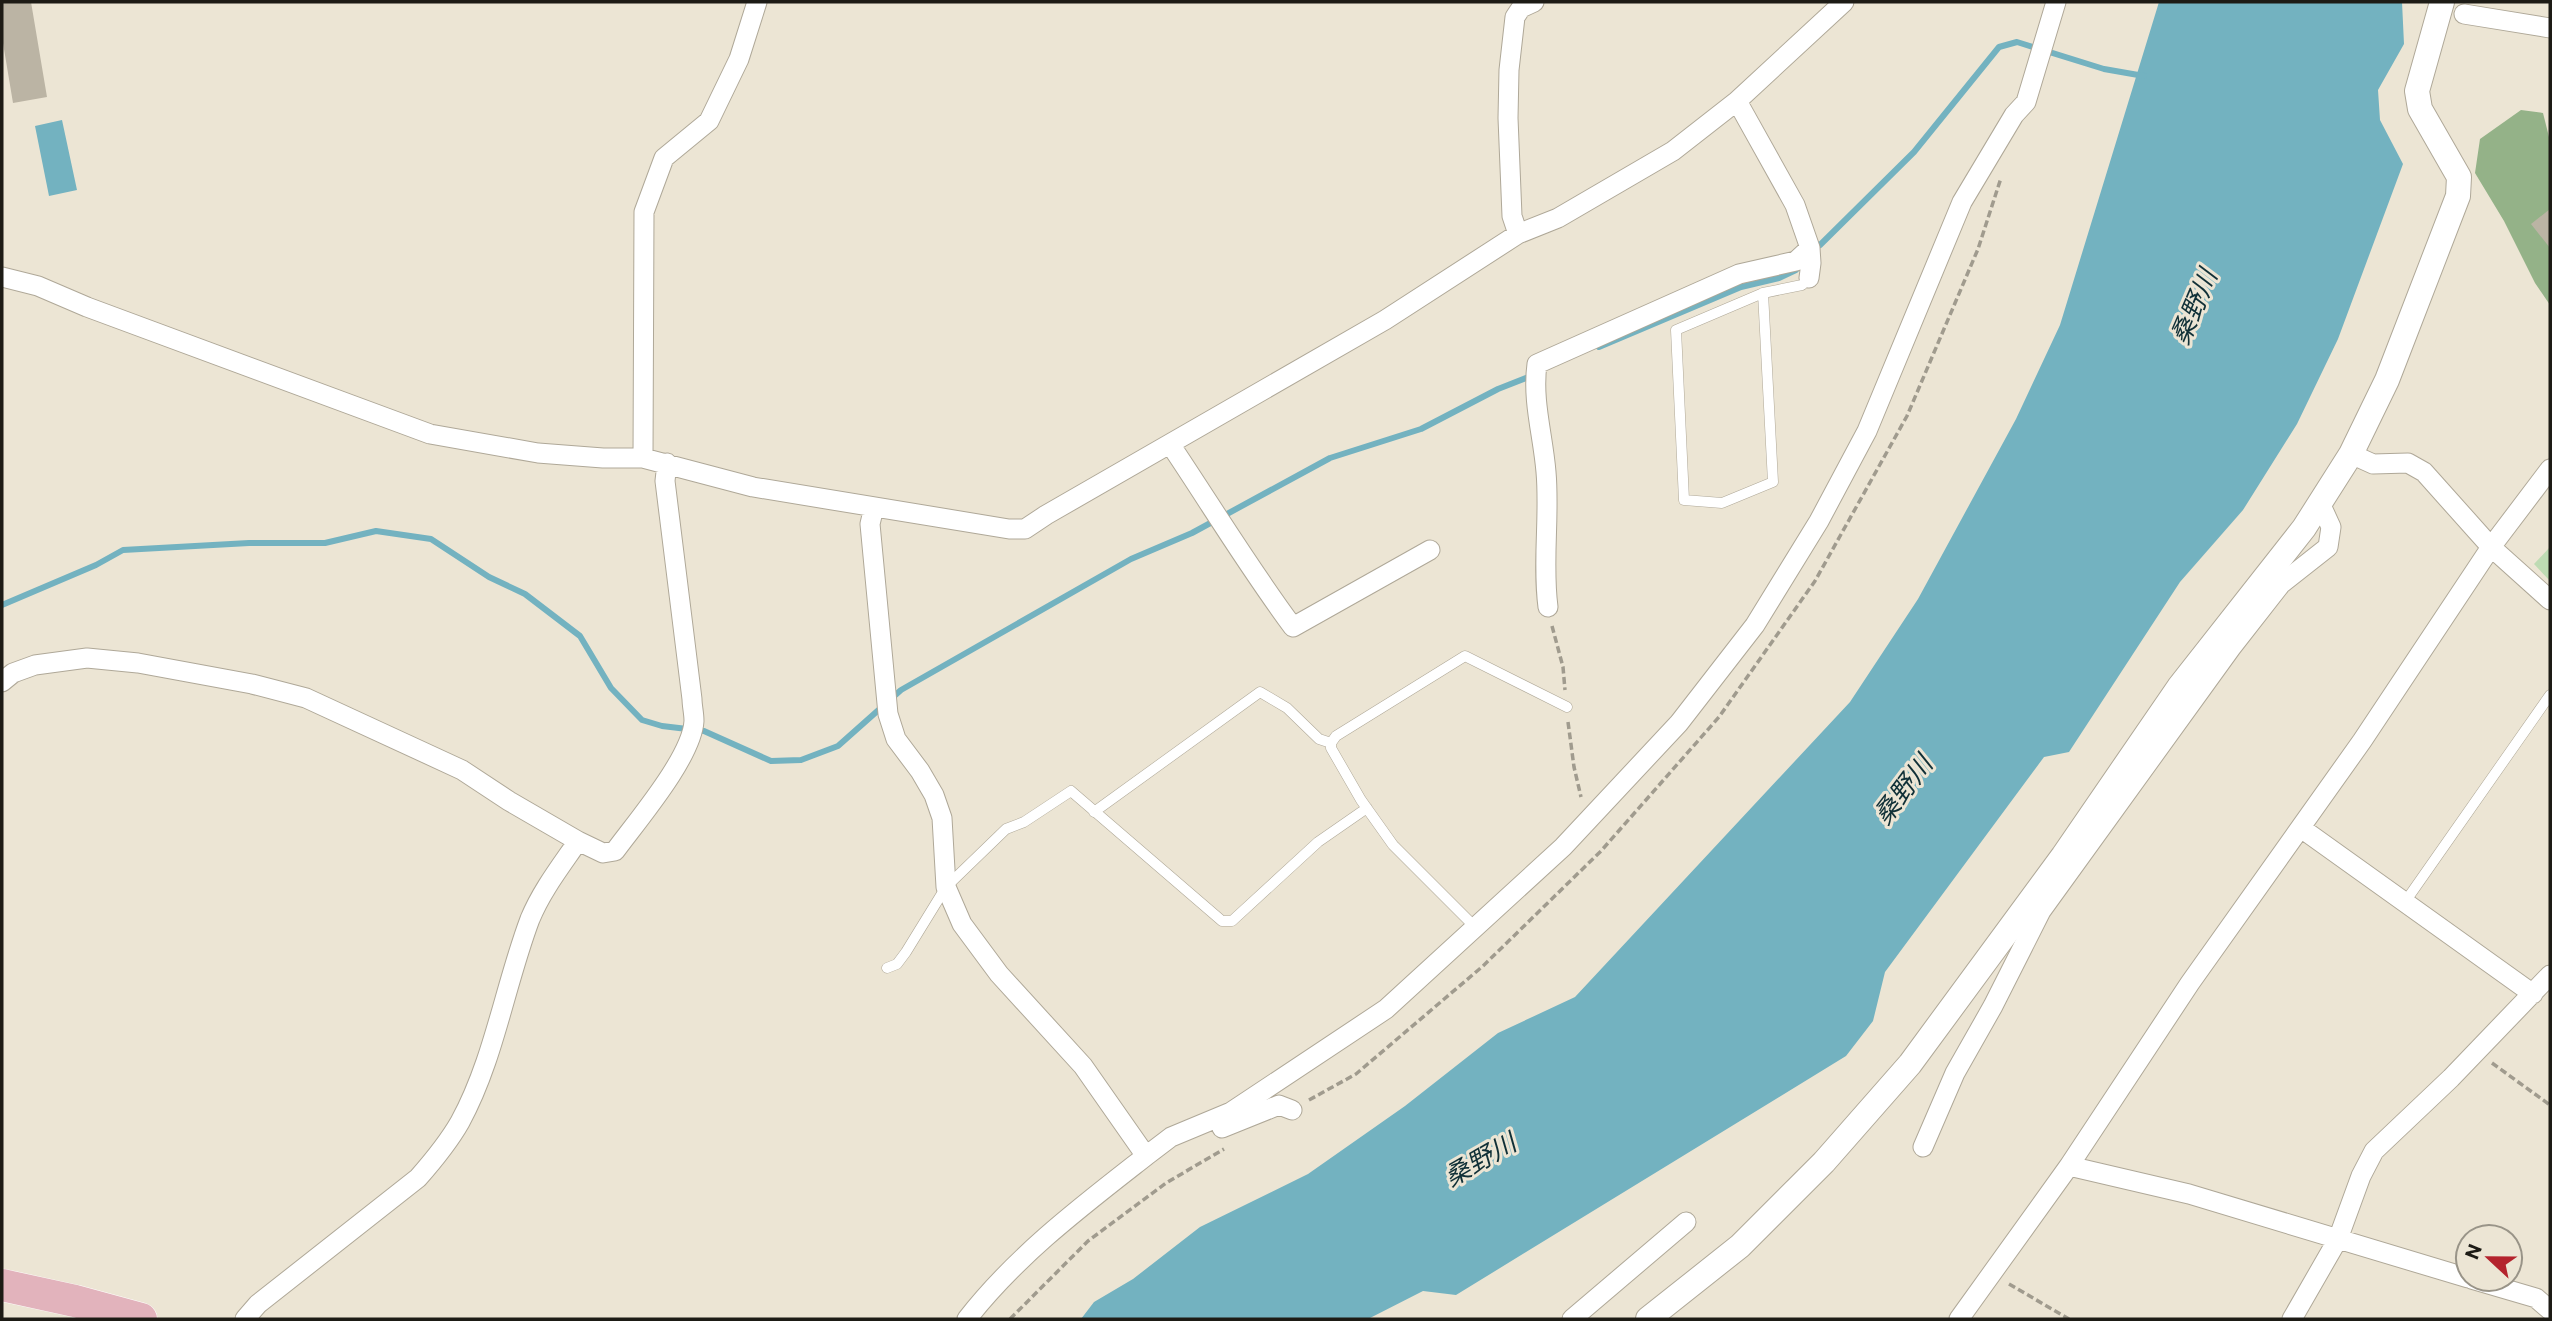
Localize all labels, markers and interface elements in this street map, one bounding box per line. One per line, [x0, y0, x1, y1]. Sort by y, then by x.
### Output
water label: 桑野川 [2163, 262, 2223, 348]
water label: 桑野川 [1866, 746, 1939, 830]
water label: 桑野川 [1438, 1124, 1523, 1192]
north arrow [2454, 1223, 2524, 1293]
text: N [2459, 1241, 2486, 1262]

